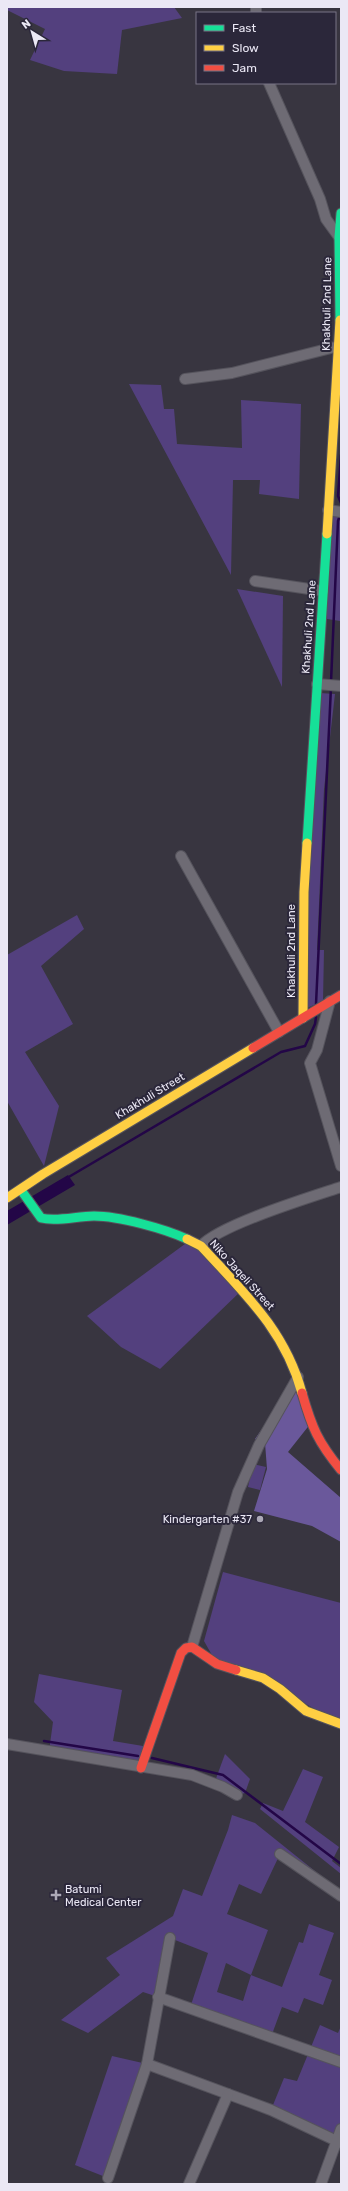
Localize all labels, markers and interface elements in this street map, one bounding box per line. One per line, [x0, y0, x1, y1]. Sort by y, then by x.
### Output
north arrow [12, 12, 52, 52]
legend [196, 12, 336, 84]
text: N [19, 17, 33, 32]
text: Fast [232, 21, 256, 35]
text: Slow [232, 41, 259, 55]
text: Jam [232, 61, 257, 75]
street label: Khakhuli 2nd Lane [320, 257, 334, 351]
street label: Khakhuli 2nd Lane [299, 580, 319, 674]
street label: Khakhuli 2nd Lane [285, 904, 298, 998]
street label: Khakhuli Street [113, 1070, 187, 1122]
street label: Niko Jaqeli Street [207, 1237, 277, 1313]
place label: Kindergarten #37 [163, 1513, 252, 1526]
marker: Kindergarten #37 [255, 1514, 265, 1524]
place label: Batumi Medical Center [65, 1883, 142, 1909]
marker: Batumi Medical Center [50, 1889, 62, 1901]

